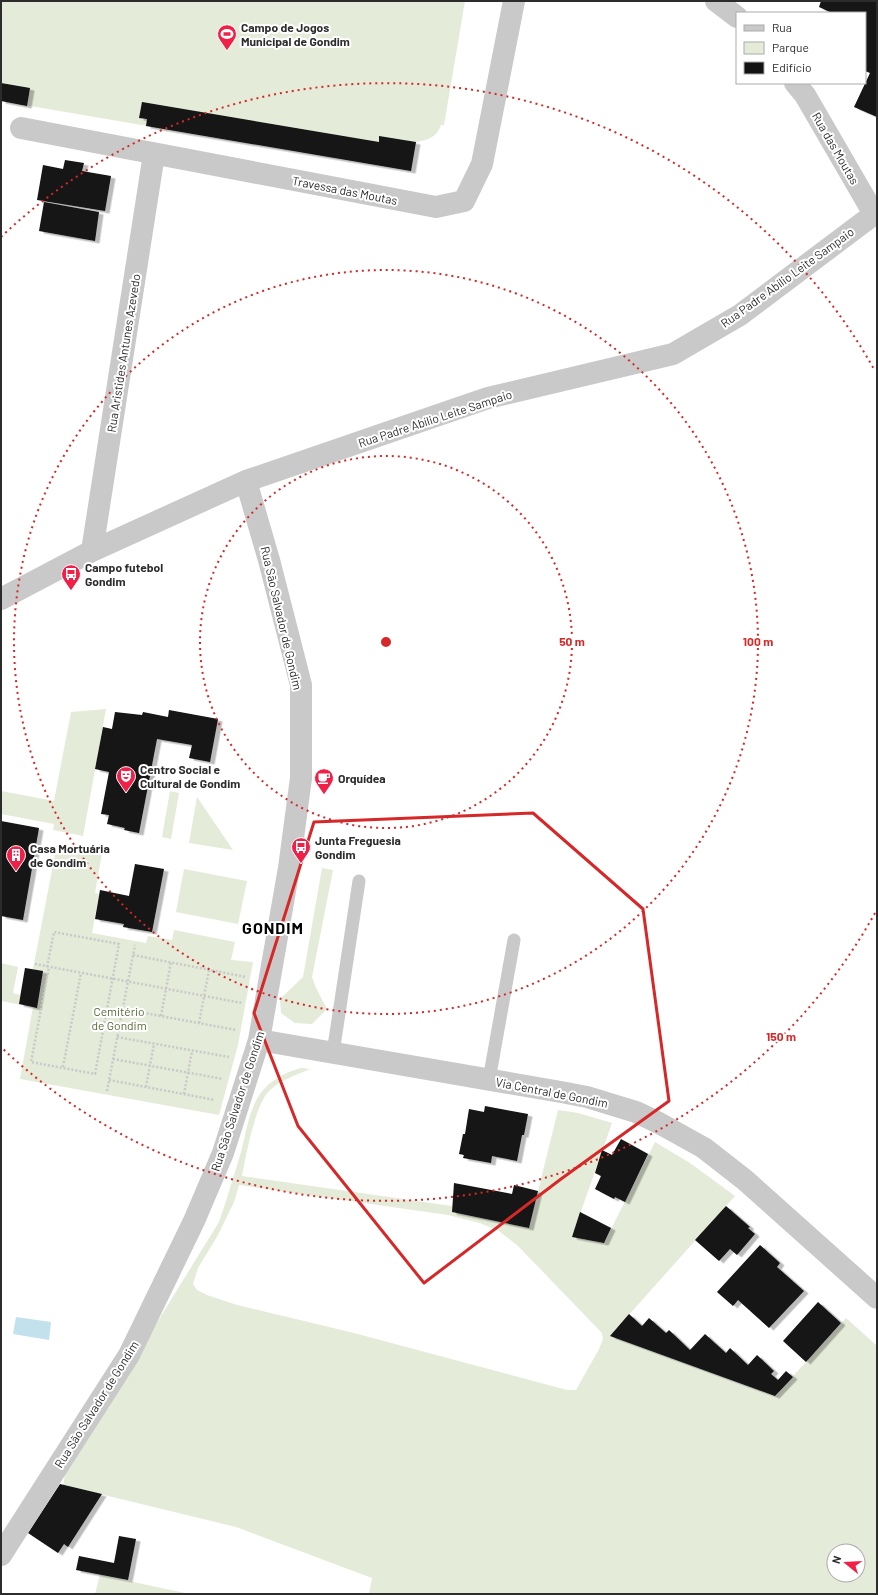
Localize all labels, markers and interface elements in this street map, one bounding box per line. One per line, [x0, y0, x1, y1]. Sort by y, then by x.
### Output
legend [736, 12, 866, 84]
place label: Campo de Jogos Municipal de Gondim [241, 20, 350, 48]
text: Rua [772, 20, 792, 34]
sports icon: Campo de Jogos Municipal de Gondim [216, 23, 238, 51]
text: Parque [772, 40, 809, 54]
text: Edifício [772, 60, 812, 74]
street label: Rua das Moutas [810, 109, 862, 187]
street label: Travessa das Moutas [291, 173, 399, 207]
street label: Rua Padre Abílio Leite Sampaio [718, 224, 856, 330]
street label: Rua Aristides Antunes Azevedo [104, 273, 142, 433]
street label: Rua Padre Abílio Leite Sampaio [356, 386, 514, 450]
street label: Rua São Salvador de Gondim [259, 545, 305, 691]
place label: Campo futebol Gondim [85, 560, 163, 588]
bus stop icon: Campo futebol Gondim [60, 563, 82, 591]
text: 50 m [559, 634, 585, 648]
text: 100 m [743, 634, 773, 648]
centre of rings [379, 635, 393, 649]
place label: Centro Social e Cultural de Gondim [140, 762, 240, 790]
theatre icon: Centro Social e Cultural de Gondim [115, 765, 137, 793]
cafe icon: Orquídea [313, 767, 335, 795]
place label: Orquídea [338, 771, 386, 785]
place label: Junta Freguesia Gondim [315, 833, 401, 861]
bus stop icon: Junta Freguesia Gondim [290, 836, 312, 864]
place label: Casa Mortuária de Gondim [30, 841, 110, 869]
building icon: Casa Mortuária de Gondim [5, 844, 27, 872]
district label: GONDIM [242, 918, 304, 937]
park label: Cemitério de Gondim [91, 1004, 147, 1032]
street label: Rua São Salvador de Gondim [208, 1029, 266, 1173]
text: 150 m [766, 1029, 796, 1043]
street label: Via Central de Gondim [495, 1074, 609, 1110]
street label: Rua São Salvador de Gondim [51, 1338, 141, 1470]
north arrow [826, 1543, 866, 1583]
text: N [829, 1554, 843, 1565]

